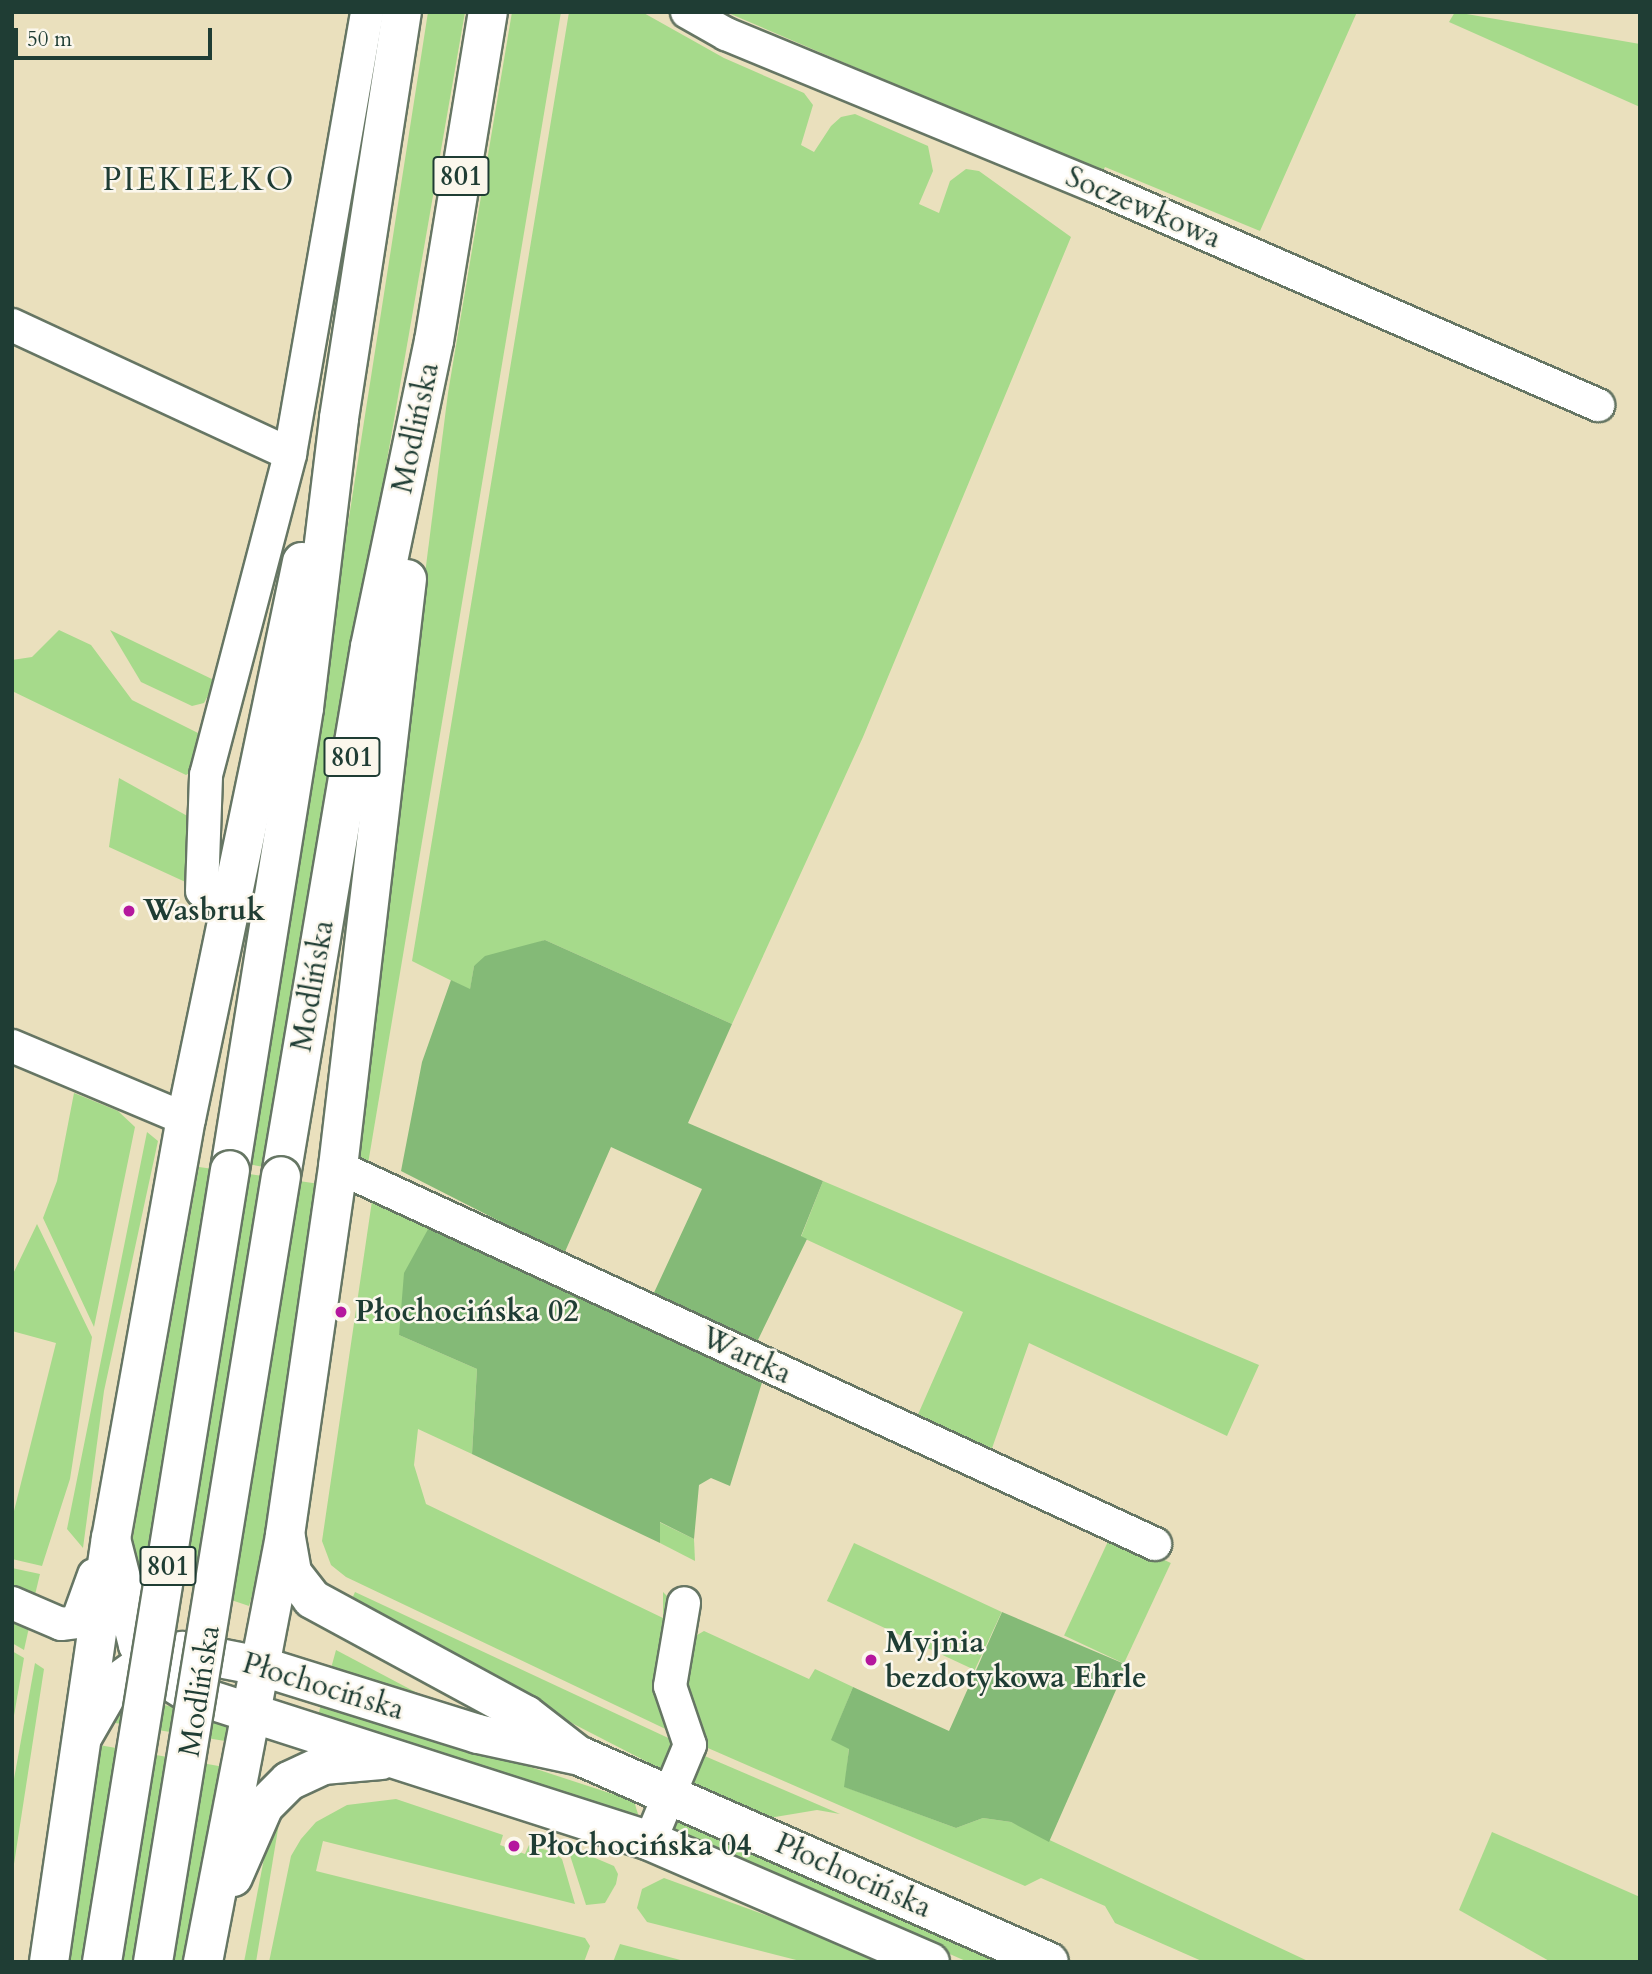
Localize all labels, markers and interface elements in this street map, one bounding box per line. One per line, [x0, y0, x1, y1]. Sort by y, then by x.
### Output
scale bar [18, 14, 215, 58]
text: 50 m [27, 25, 72, 54]
road number: 801 [431, 152, 491, 200]
street label: Soczewkowa [1060, 159, 1226, 257]
district label: PIEKIEŁKO [104, 161, 294, 199]
street label: Modlińska [385, 359, 447, 497]
road number: 801 [322, 732, 382, 782]
place label: Wasbruk [143, 893, 265, 929]
marker: Wasbruk [121, 903, 137, 919]
street label: Modlińska [284, 918, 342, 1054]
place label: Płochocińska 02 [355, 1294, 579, 1330]
marker: Płochocińska 02 [333, 1304, 349, 1320]
street label: Wartka [695, 1319, 797, 1393]
road number: 801 [138, 1542, 198, 1590]
street label: Modlińska [172, 1623, 228, 1759]
place label: Myjnia bezdotykowa Ehrle [885, 1625, 1147, 1696]
street label: Płochocińska [238, 1645, 408, 1729]
marker: Myjnia bezdotykowa Ehrle [863, 1652, 879, 1668]
street label: Płochocińska [769, 1826, 937, 1926]
place label: Płochocińska 04 [528, 1828, 752, 1864]
marker: Płochocińska 04 [506, 1838, 522, 1854]

